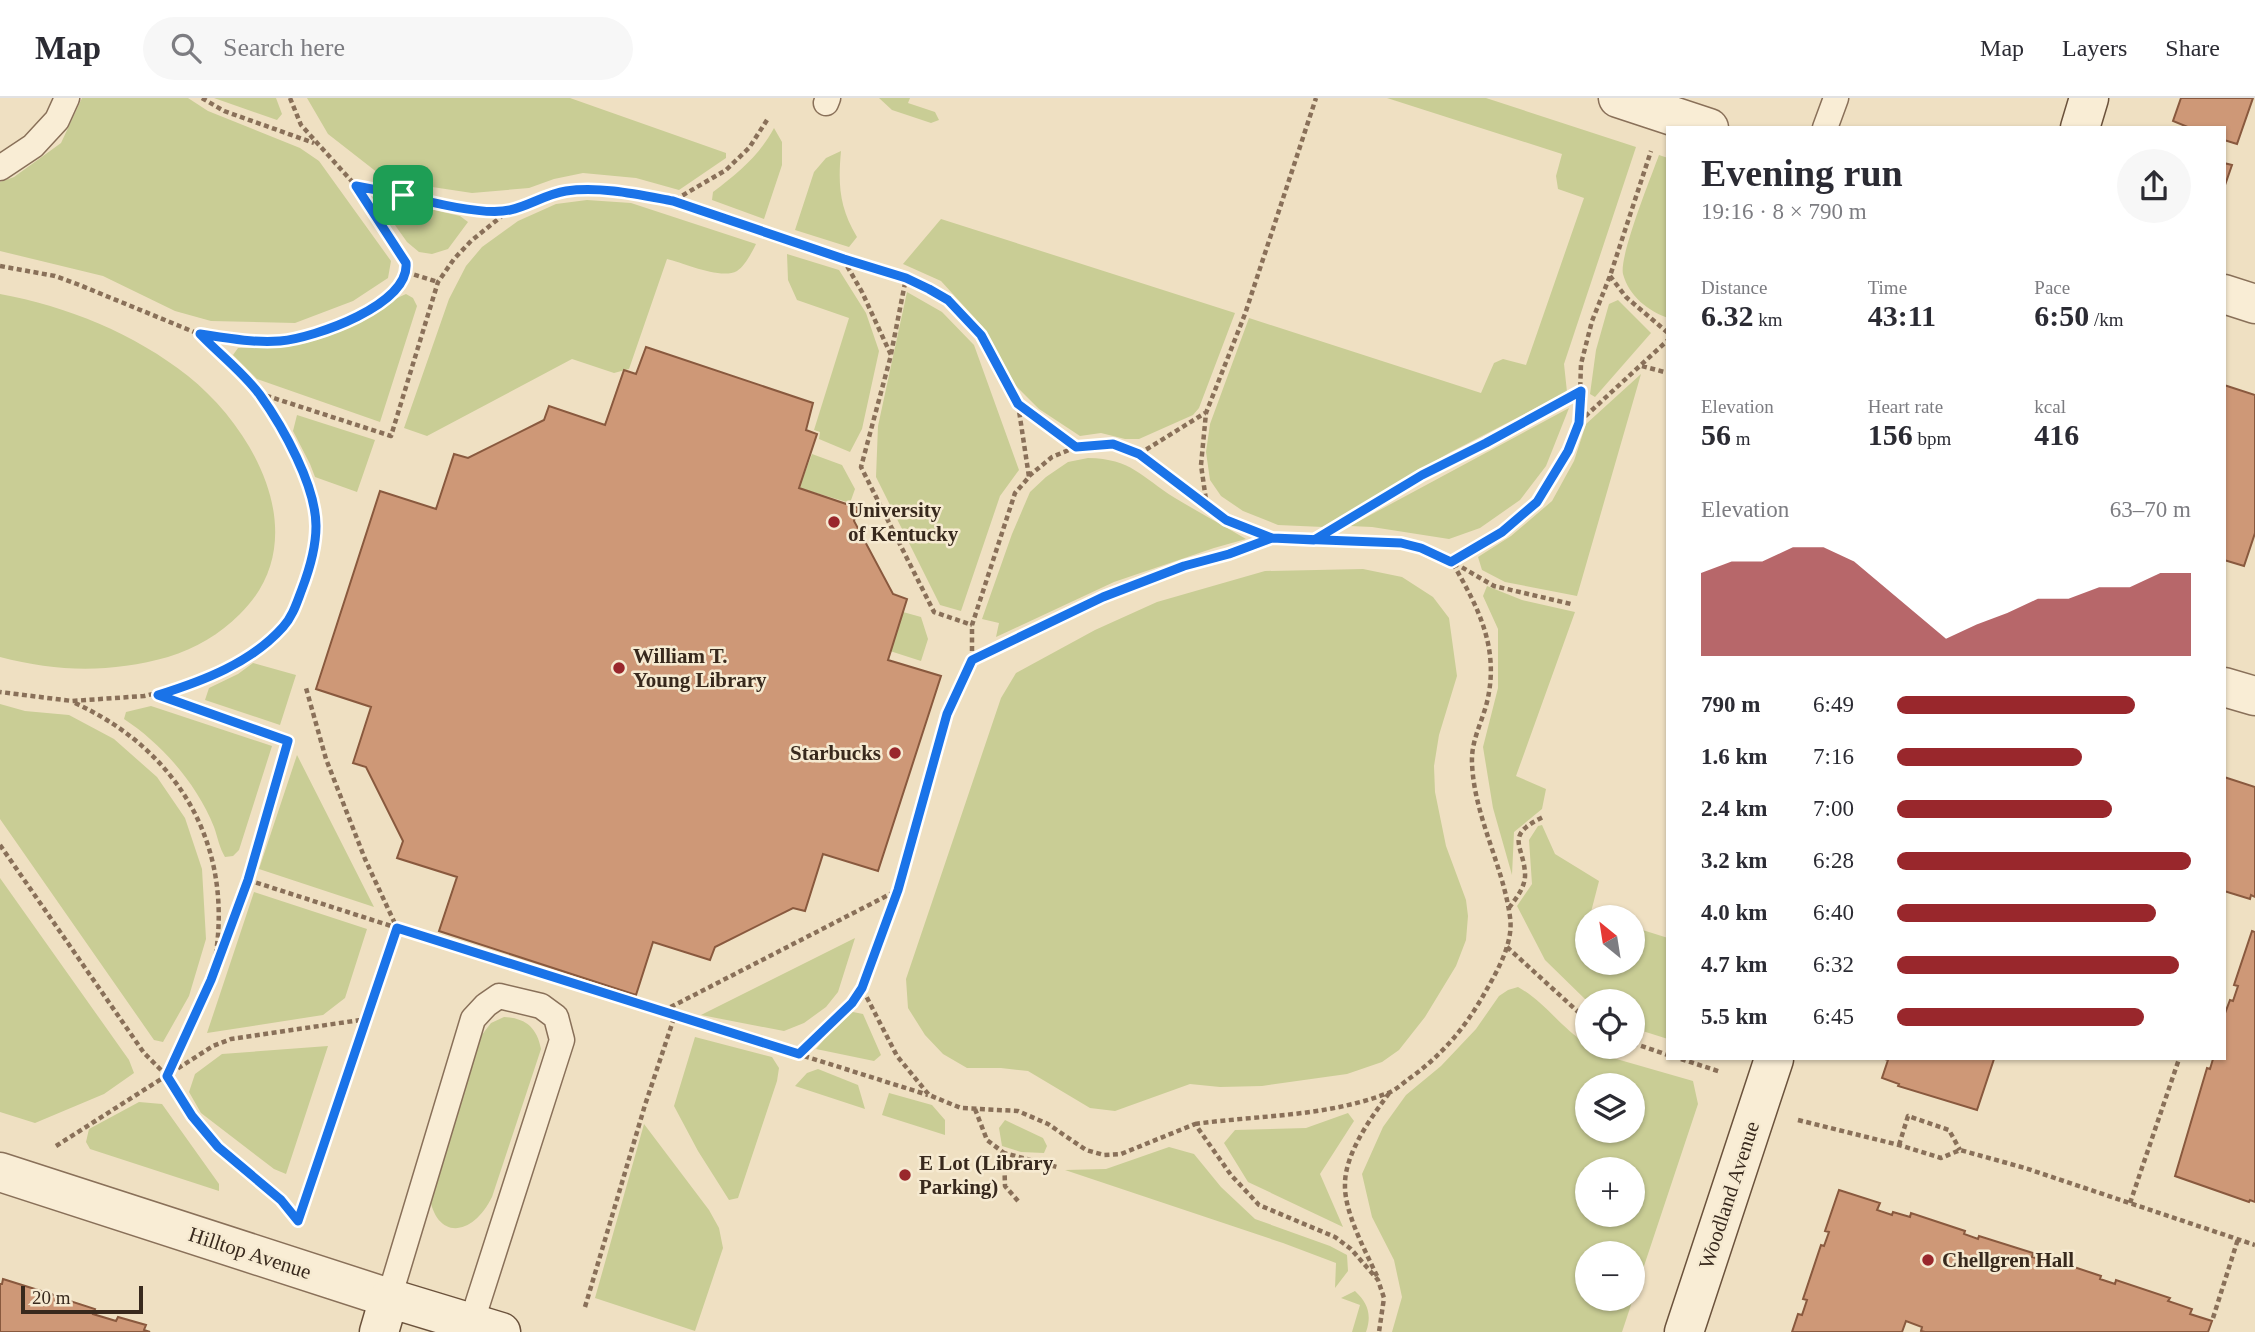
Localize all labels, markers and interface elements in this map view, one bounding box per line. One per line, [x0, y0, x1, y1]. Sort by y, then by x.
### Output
search box [143, 17, 633, 80]
icon: search [167, 29, 205, 67]
text: Map [35, 30, 101, 66]
text: Search here [223, 33, 345, 62]
text: Map [1980, 35, 2024, 61]
text: Layers [2062, 35, 2127, 61]
text: Share [2165, 35, 2220, 61]
button: share [2117, 149, 2191, 223]
text: Evening run [1701, 152, 1903, 194]
pin [373, 165, 433, 225]
icon: arrive [384, 176, 422, 214]
text: 19:16 · 8 × 790 m [1701, 199, 1867, 224]
text: Distance [1701, 277, 1767, 298]
text: Time [1868, 277, 1907, 298]
text: Pace [2034, 277, 2070, 298]
text: 6.32 [1701, 299, 1754, 332]
text: 43:11 [1868, 299, 1936, 332]
text: 6:50 [2034, 299, 2089, 332]
text: km [1754, 309, 1783, 330]
text: /km [2089, 309, 2124, 330]
text: Elevation [1701, 396, 1774, 417]
text: Heart rate [1868, 396, 1943, 417]
text: kcal [2034, 396, 2066, 417]
text: 56 [1701, 418, 1731, 451]
text: 156 [1868, 418, 1913, 451]
text: 416 [2034, 418, 2079, 451]
text: m [1731, 428, 1751, 449]
text: bpm [1913, 428, 1951, 449]
text: Elevation [1701, 497, 1789, 522]
text: 63–70 m [2110, 497, 2191, 522]
place label: University of Kentucky [848, 498, 959, 546]
marker: University of Kentucky [826, 514, 842, 530]
place label: William T. Young Library [633, 644, 767, 692]
marker: William T. Young Library [611, 660, 627, 676]
text: 790 m [1701, 692, 1760, 717]
text: 6:49 [1813, 692, 1854, 717]
place label: Starbucks [790, 741, 881, 765]
text: 1.6 km [1701, 744, 1767, 769]
text: 7:16 [1813, 744, 1854, 769]
marker: Starbucks [887, 745, 903, 761]
text: 2.4 km [1701, 796, 1767, 821]
text: 7:00 [1813, 796, 1854, 821]
text: 3.2 km [1701, 848, 1767, 873]
text: 6:28 [1813, 848, 1854, 873]
text: 4.0 km [1701, 900, 1767, 925]
text: 6:40 [1813, 900, 1854, 925]
north arrow [1575, 905, 1645, 975]
map controls [1575, 905, 1645, 1311]
text: 4.7 km [1701, 952, 1767, 977]
text: 6:32 [1813, 952, 1854, 977]
button: locate [1575, 989, 1645, 1059]
text: 5.5 km [1701, 1004, 1767, 1029]
text: 6:45 [1813, 1004, 1854, 1029]
button: layers [1575, 1073, 1645, 1143]
street label: Woodland Avenue [1694, 1118, 1764, 1272]
place label: E Lot (Library Parking) [919, 1151, 1054, 1199]
button: + [1575, 1157, 1645, 1227]
marker: E Lot (Library Parking) [897, 1167, 913, 1183]
street label: Hilltop Avenue [186, 1222, 314, 1284]
button: − [1575, 1241, 1645, 1311]
place label: Chellgren Hall [1942, 1248, 2074, 1272]
marker: Chellgren Hall [1920, 1252, 1936, 1268]
scale bar [21, 1283, 144, 1315]
text: 20 m [32, 1287, 71, 1308]

